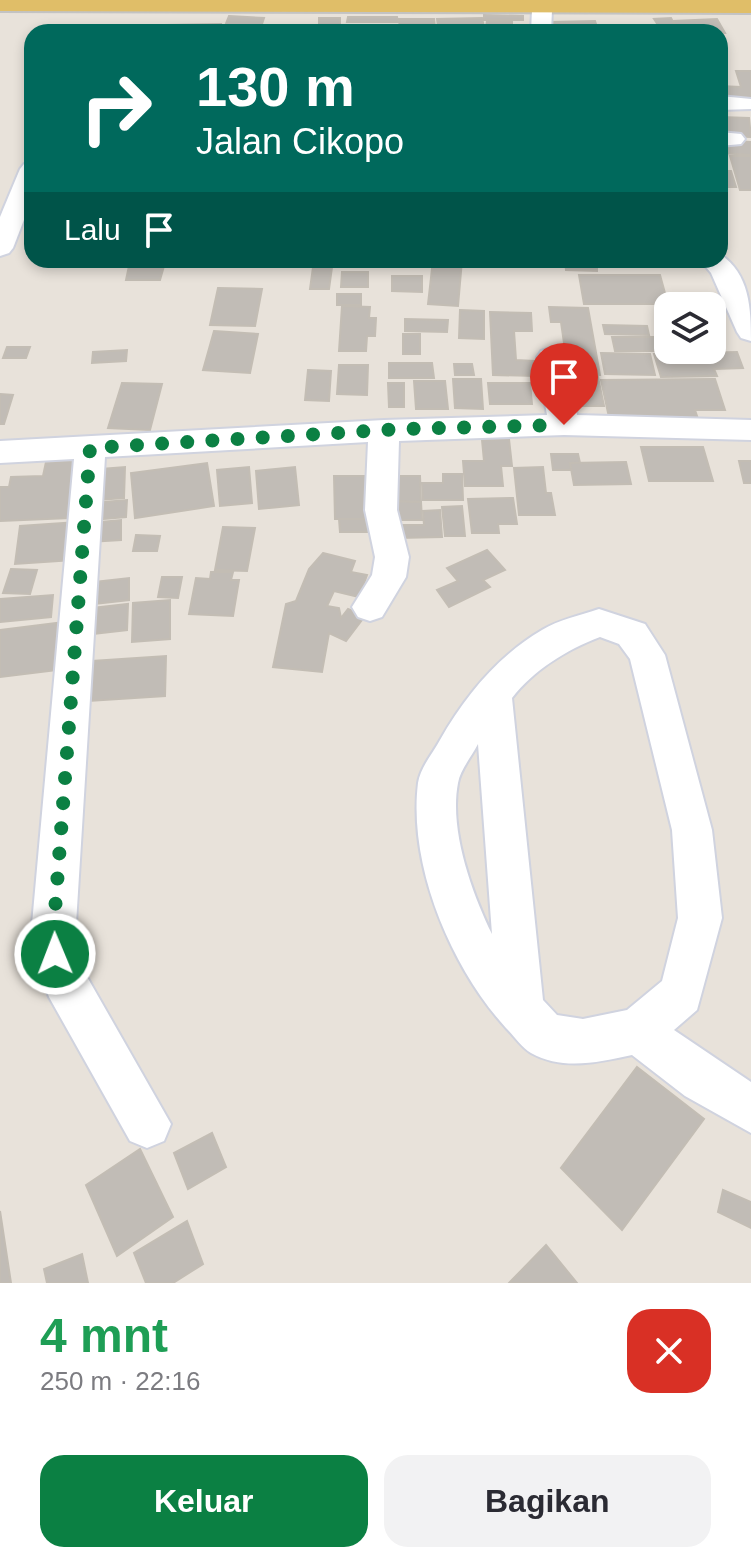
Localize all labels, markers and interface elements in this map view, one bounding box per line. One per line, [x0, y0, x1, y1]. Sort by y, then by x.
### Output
text: 130 m [196, 55, 355, 118]
icon: right [64, 56, 168, 160]
text: Jalan Cikopo [196, 121, 404, 162]
icon: arrive [137, 208, 181, 252]
text: Lalu [64, 213, 121, 246]
map controls [654, 292, 726, 364]
button: layers [654, 292, 726, 364]
pin [530, 343, 598, 425]
icon: arrive [542, 355, 586, 399]
position arrow [13, 912, 97, 996]
text: 4 mnt [40, 1309, 168, 1362]
button: close [627, 1309, 711, 1393]
text: 250 m · 22:16 [40, 1366, 200, 1396]
button: Keluar [40, 1455, 368, 1547]
button: Bagikan [384, 1455, 711, 1547]

